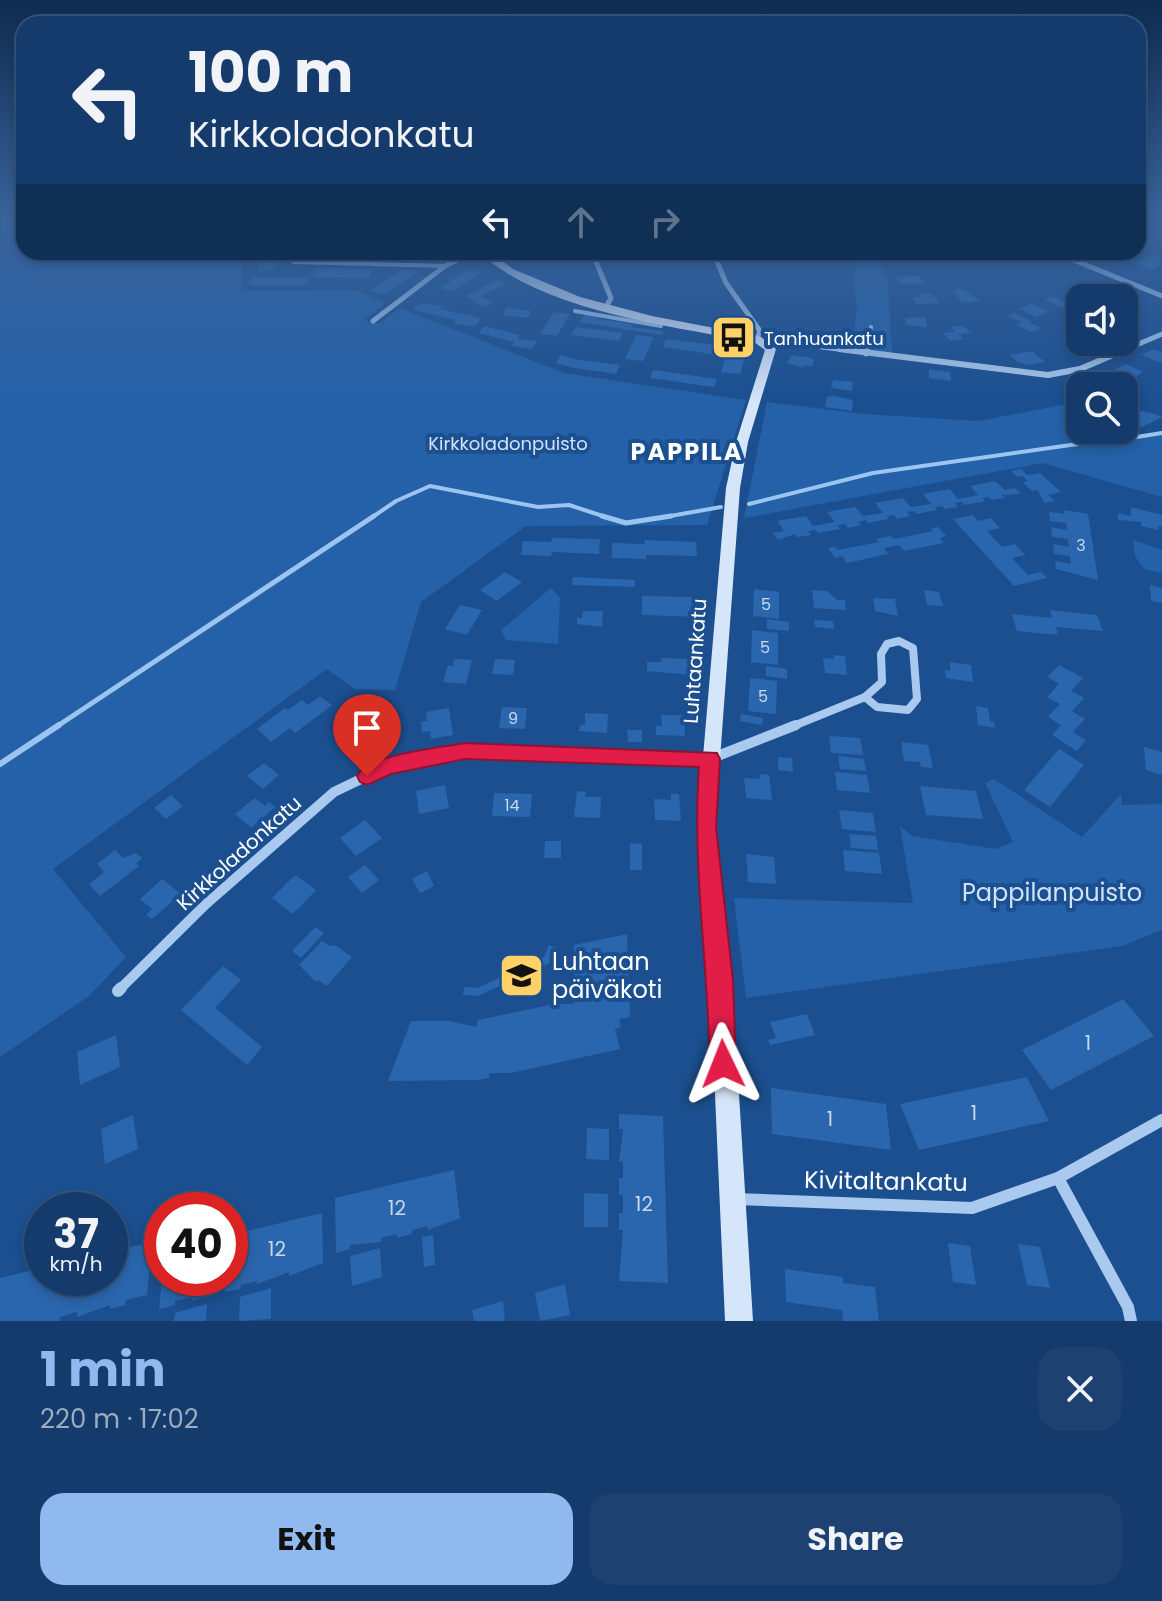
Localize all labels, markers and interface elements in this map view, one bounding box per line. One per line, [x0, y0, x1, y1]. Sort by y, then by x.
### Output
text: 100 m [188, 33, 353, 112]
icon: left [56, 48, 160, 152]
text: Kirkkoladonkatu [188, 109, 475, 160]
icon: left [475, 200, 519, 244]
icon: ahead [559, 200, 603, 244]
icon: right [643, 200, 687, 244]
map controls [1066, 284, 1138, 444]
button: sound [1066, 284, 1138, 356]
bus stop icon: Tanhuankatu [709, 314, 757, 362]
place label: Tanhuankatu [764, 326, 884, 351]
button: search [1066, 372, 1138, 444]
park label: Kirkkoladonpuisto [428, 431, 588, 456]
district label: PAPPILA [631, 435, 743, 468]
house number: 3 [1076, 534, 1086, 557]
house number: 5 [761, 593, 771, 616]
street label: Luhtaankatu [677, 598, 713, 724]
house number: 5 [760, 636, 770, 659]
house number: 5 [758, 685, 768, 708]
pin [333, 694, 401, 776]
icon: arrive [345, 706, 389, 750]
house number: 9 [508, 707, 518, 730]
street label: Kirkkoladonkatu [170, 789, 308, 917]
house number: 14 [504, 794, 520, 817]
park label: Pappilanpuisto [962, 876, 1142, 909]
place label: Luhtaan päiväkoti [552, 945, 662, 1006]
school or university icon: Luhtaan päiväkoti [497, 951, 545, 999]
position arrow [681, 1022, 765, 1106]
house number: 1 [1085, 1029, 1091, 1057]
house number: 1 [971, 1099, 977, 1127]
house number: 1 [827, 1105, 833, 1133]
street label: Kivitaltankatu [804, 1163, 968, 1199]
house number: 12 [635, 1190, 653, 1218]
speed limit sign: 40 [144, 1192, 248, 1296]
house number: 12 [388, 1194, 406, 1222]
text: 37 [53, 1206, 99, 1262]
house number: 12 [268, 1235, 286, 1263]
text: km/h [49, 1250, 103, 1278]
text: 1 min [40, 1336, 166, 1403]
button: close [1038, 1347, 1122, 1431]
text: 220 m · 17:02 [40, 1401, 199, 1437]
button: Exit [40, 1493, 573, 1585]
button: Share [589, 1493, 1122, 1585]

